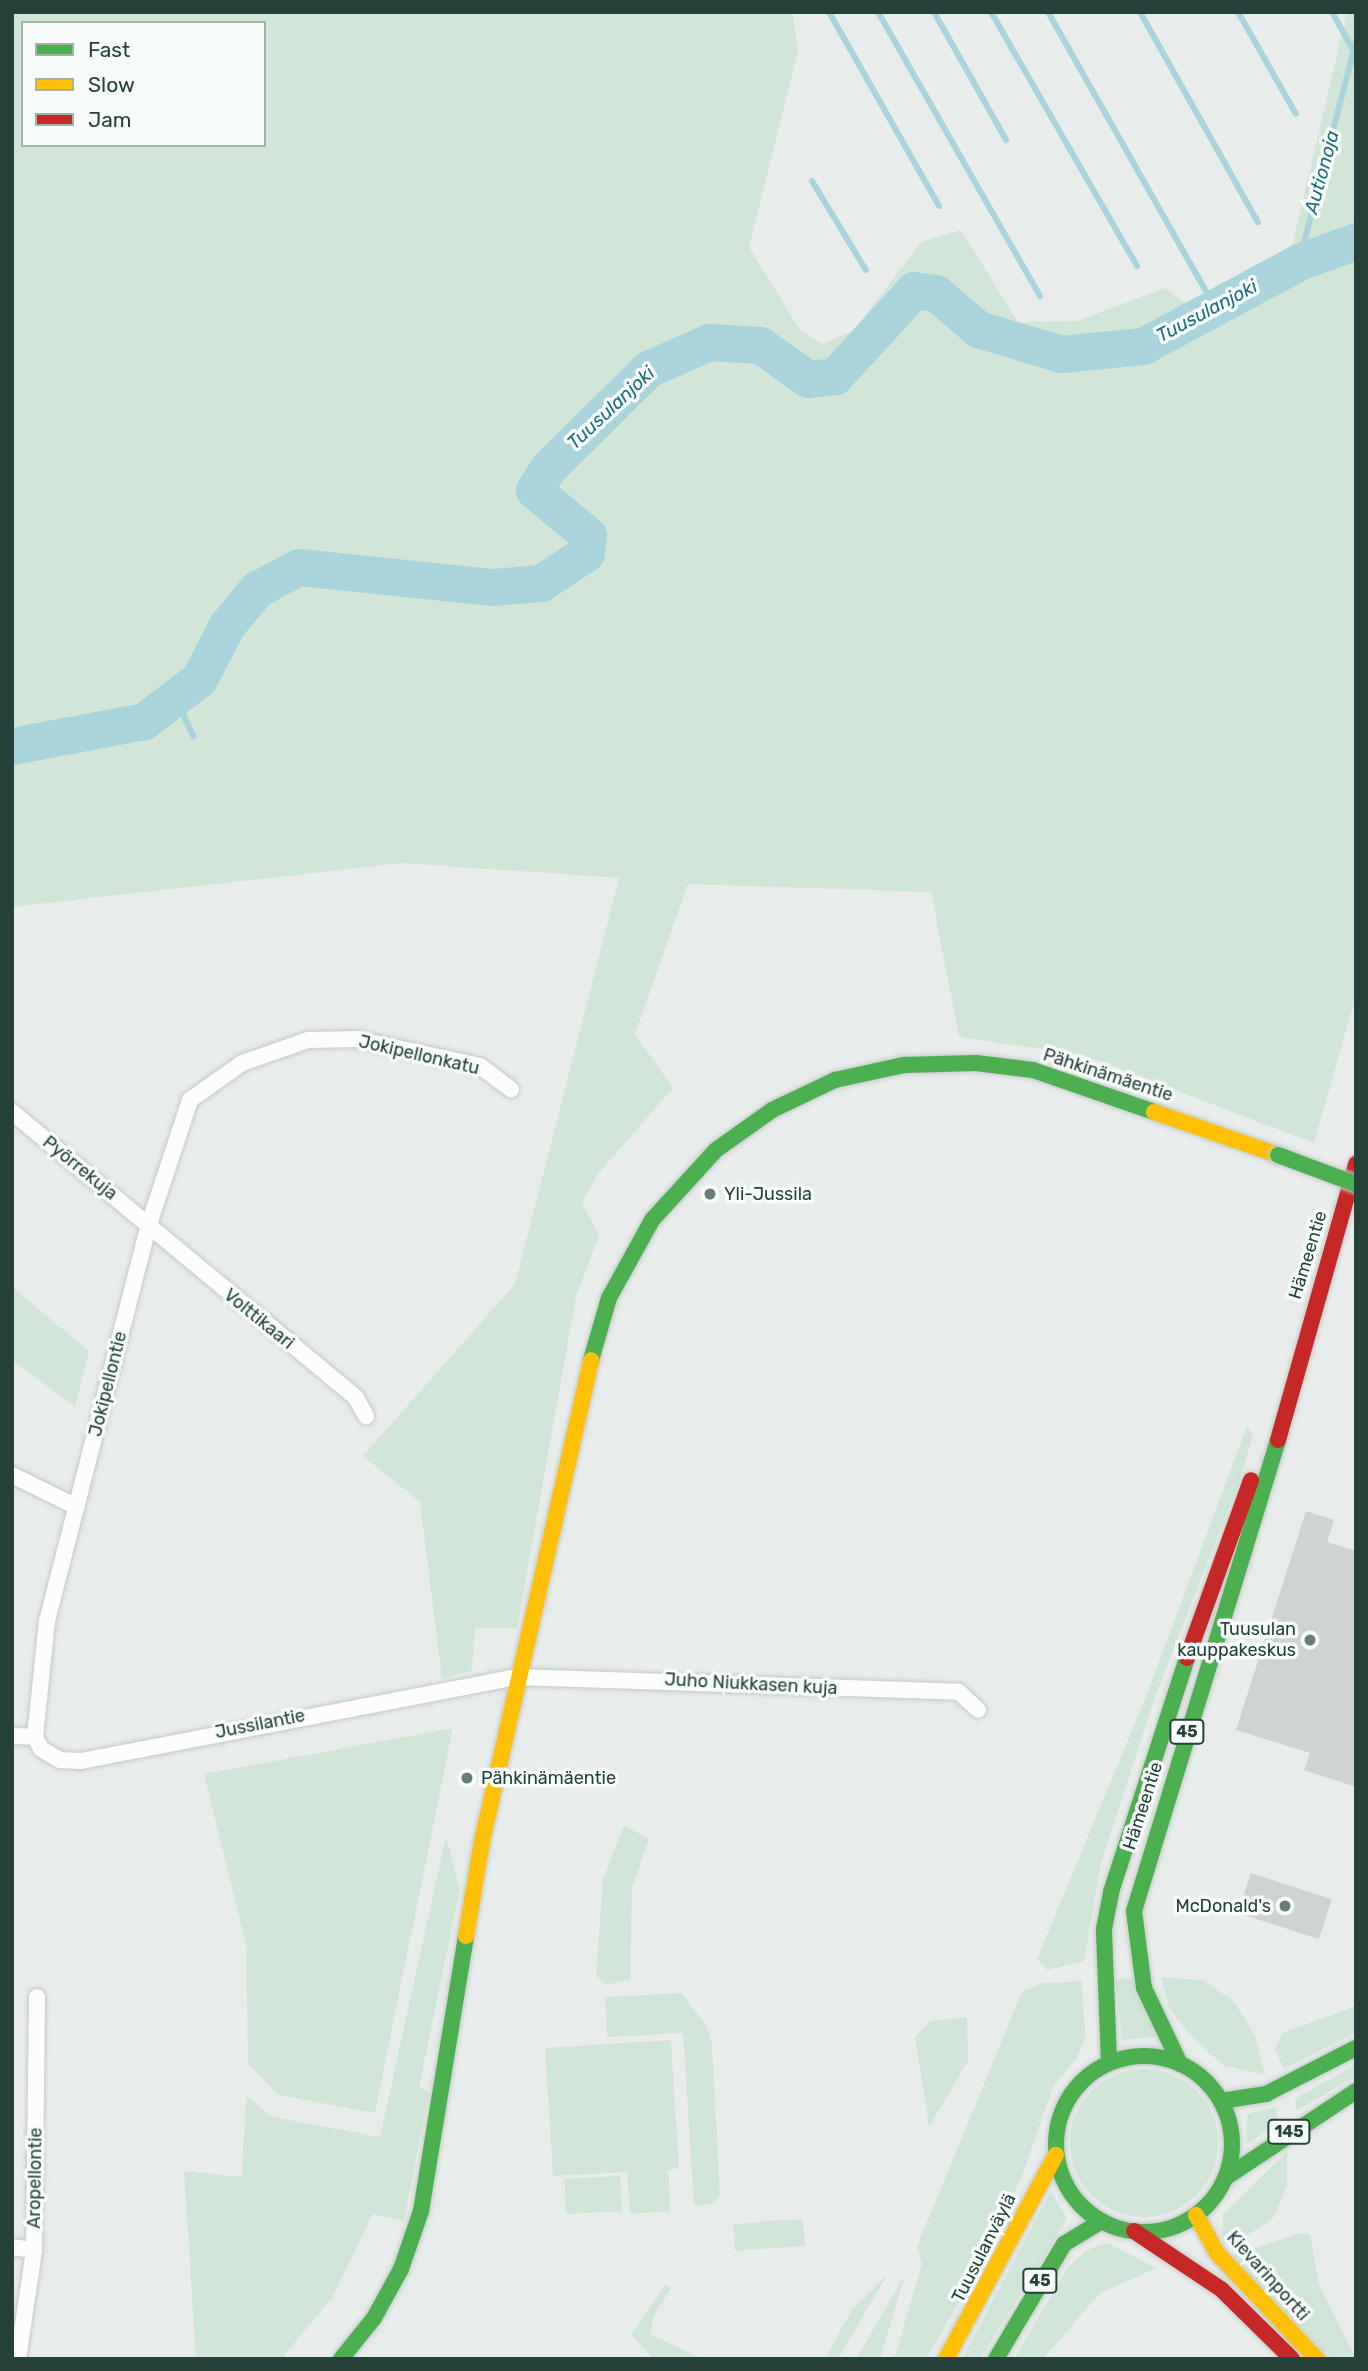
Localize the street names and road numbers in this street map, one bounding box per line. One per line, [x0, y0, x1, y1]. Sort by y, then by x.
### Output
street label: Jokipellonkatu [357, 1031, 481, 1079]
street label: Pähkinämäentie [1040, 1044, 1176, 1106]
street label: Pyörrekuja [38, 1131, 122, 1205]
street label: Hämeentie [1284, 1208, 1332, 1302]
street label: Volttikaari [219, 1284, 299, 1354]
street label: Jokipellontie [85, 1329, 131, 1439]
street label: Juho Niukkasen kuja [664, 1669, 838, 1699]
street label: Jussilantie [213, 1705, 307, 1743]
road number: 45 [1168, 1720, 1206, 1744]
street label: Hämeentie [1119, 1759, 1167, 1853]
road number: 145 [1266, 2120, 1312, 2144]
street label: Aropellontie [23, 2127, 47, 2229]
street label: Tuusulanväylä [947, 2190, 1021, 2306]
street label: Kievarinportti [1222, 2227, 1314, 2325]
road number: 45 [1021, 2268, 1059, 2294]

